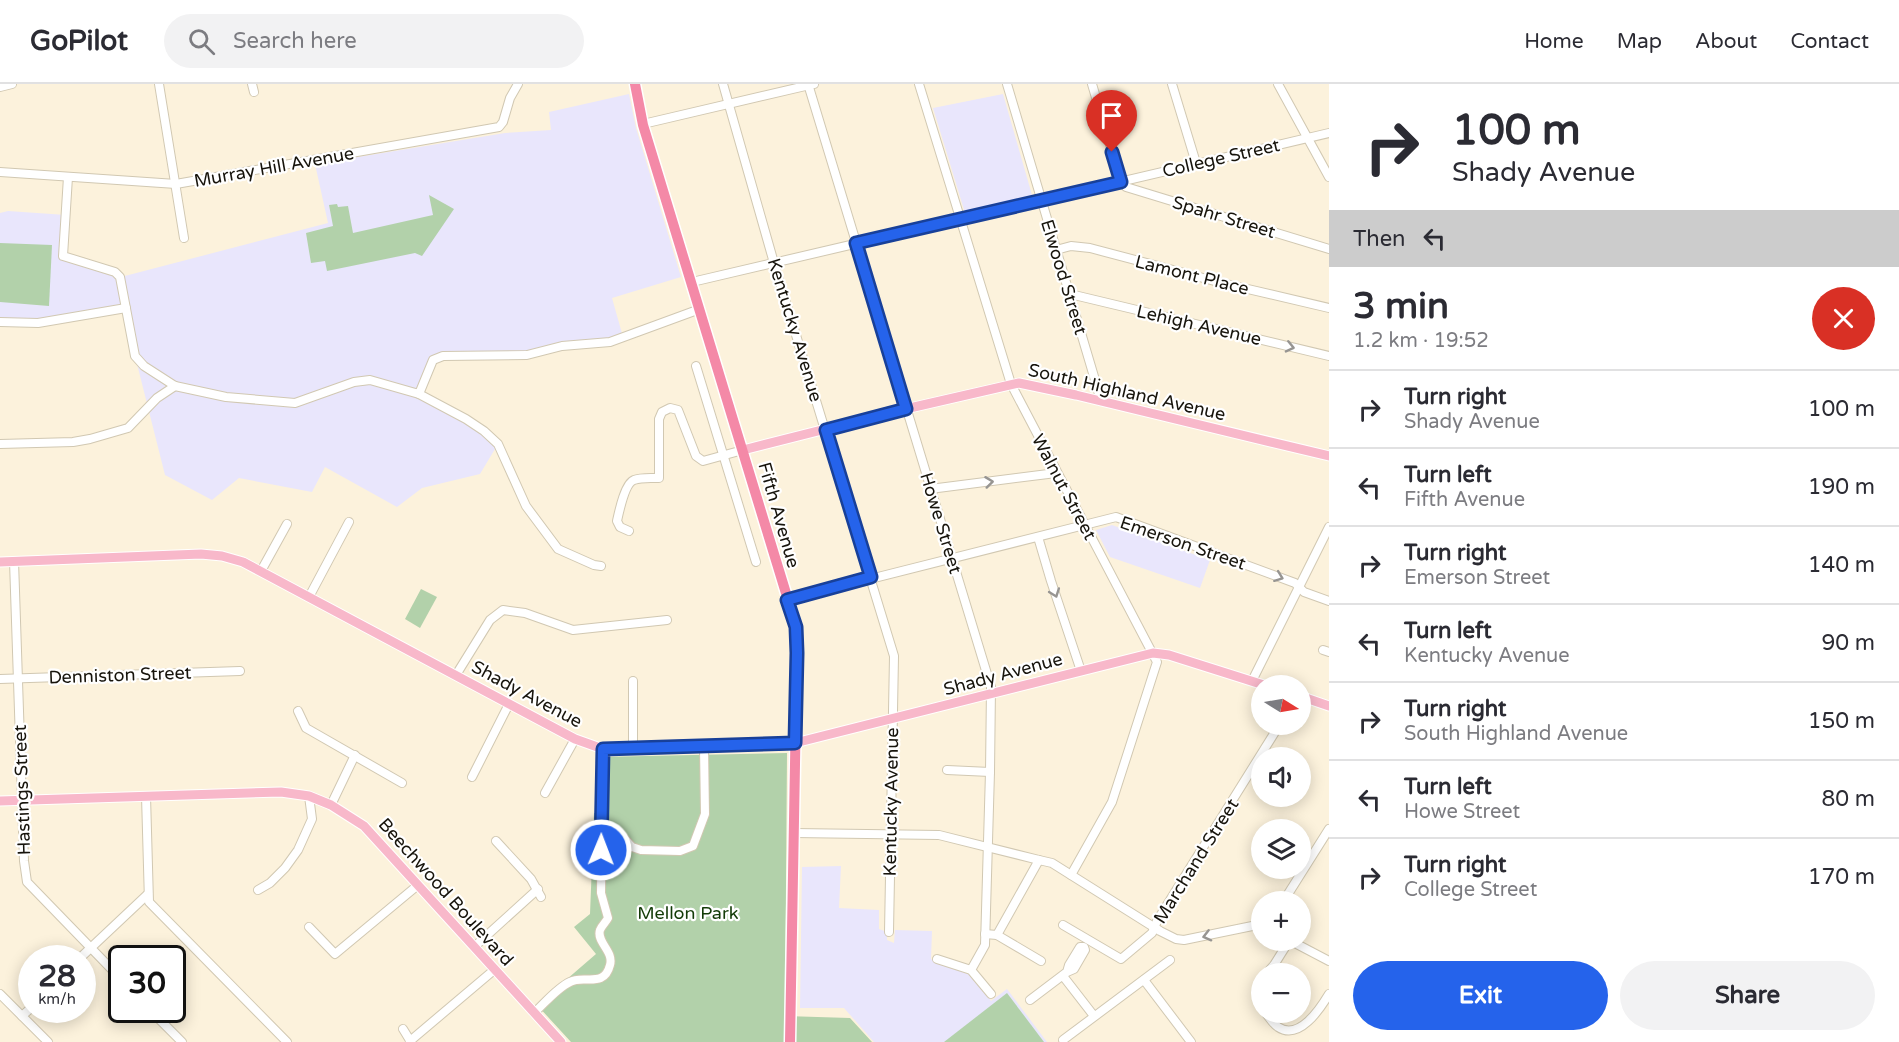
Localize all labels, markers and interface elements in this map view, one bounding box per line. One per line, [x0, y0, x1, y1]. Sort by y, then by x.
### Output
search box [164, 14, 584, 68]
text: GoPilot [30, 24, 128, 58]
icon: search [185, 25, 218, 58]
text: Search here [233, 28, 357, 54]
text: Home [1524, 29, 1584, 54]
text: Map [1617, 29, 1662, 54]
text: About [1695, 29, 1757, 54]
text: Contact [1790, 29, 1869, 54]
pin [1086, 90, 1137, 152]
icon: arrive [1095, 99, 1128, 132]
text: 100 m [1452, 105, 1581, 156]
icon: right [1353, 108, 1431, 186]
street label: College Street [1160, 134, 1282, 182]
street label: Murray Hill Avenue [192, 142, 356, 192]
text: Shady Avenue [1452, 156, 1635, 189]
street label: Spahr Street [1170, 191, 1278, 243]
street label: Elwood Street [1036, 217, 1092, 337]
icon: left [1418, 222, 1451, 255]
text: Then [1353, 226, 1406, 252]
street label: Lamont Place [1133, 250, 1251, 300]
street label: Kentucky Avenue [763, 256, 827, 404]
text: 3 min [1353, 285, 1449, 328]
button: close [1812, 287, 1875, 350]
street label: Lehigh Avenue [1134, 300, 1264, 350]
text: 1.2 km · 19:52 [1353, 329, 1489, 353]
one-way arrow [1285, 339, 1295, 352]
street label: South Highland Avenue [1026, 359, 1228, 425]
text: Turn right [1404, 384, 1506, 410]
icon: right [1353, 393, 1386, 426]
text: 100 m [1808, 396, 1875, 422]
text: Shady Avenue [1404, 410, 1540, 434]
street label: Walnut Street [1027, 430, 1101, 544]
street label: Fifth Avenue [753, 460, 805, 570]
text: Turn left [1404, 462, 1492, 488]
street label: Howe Street [915, 470, 967, 576]
icon: left [1353, 471, 1386, 504]
text: 190 m [1808, 474, 1875, 500]
one-way arrow [984, 476, 993, 488]
text: Fifth Avenue [1404, 488, 1525, 512]
street label: Emerson Street [1117, 511, 1249, 575]
text: Turn right [1404, 540, 1506, 566]
icon: right [1353, 549, 1386, 582]
text: 140 m [1808, 552, 1875, 578]
text: Emerson Street [1404, 566, 1550, 590]
one-way arrow [1273, 570, 1284, 582]
one-way arrow [1047, 587, 1060, 598]
text: Turn left [1404, 618, 1492, 644]
icon: left [1353, 627, 1386, 660]
text: 90 m [1821, 630, 1875, 656]
text: Kentucky Avenue [1404, 644, 1570, 668]
street label: Shady Avenue [941, 648, 1065, 700]
street label: Shady Avenue [468, 656, 586, 732]
street label: Denniston Street [48, 662, 192, 688]
north arrow [1251, 675, 1311, 735]
map controls [1251, 675, 1311, 1023]
text: Turn right [1404, 696, 1506, 722]
icon: right [1353, 705, 1386, 738]
text: 150 m [1808, 708, 1875, 734]
text: South Highland Avenue [1404, 722, 1628, 746]
street label: Hastings Street [9, 724, 35, 856]
street label: Kentucky Avenue [879, 727, 903, 877]
button: sound [1251, 747, 1311, 807]
text: Turn left [1404, 774, 1492, 800]
icon: left [1353, 783, 1386, 816]
text: 80 m [1821, 786, 1875, 812]
street label: Marchand Street [1149, 794, 1243, 928]
text: Howe Street [1404, 800, 1520, 824]
street label: Beechwood Boulevard [374, 813, 518, 971]
position arrow [569, 818, 633, 882]
button: layers [1251, 819, 1311, 879]
text: Turn right [1404, 852, 1506, 878]
icon: right [1353, 861, 1386, 894]
text: 170 m [1808, 864, 1875, 890]
text: College Street [1404, 878, 1537, 902]
button: + [1251, 891, 1311, 951]
park label: Mellon Park [637, 902, 739, 924]
one-way arrow [1202, 928, 1212, 941]
speed limit sign: 30 [108, 945, 186, 1023]
text: 28 [38, 958, 76, 995]
button: Exit [1353, 961, 1608, 1030]
button: Share [1620, 961, 1875, 1030]
button: − [1251, 963, 1311, 1023]
text: km/h [38, 990, 76, 1008]

